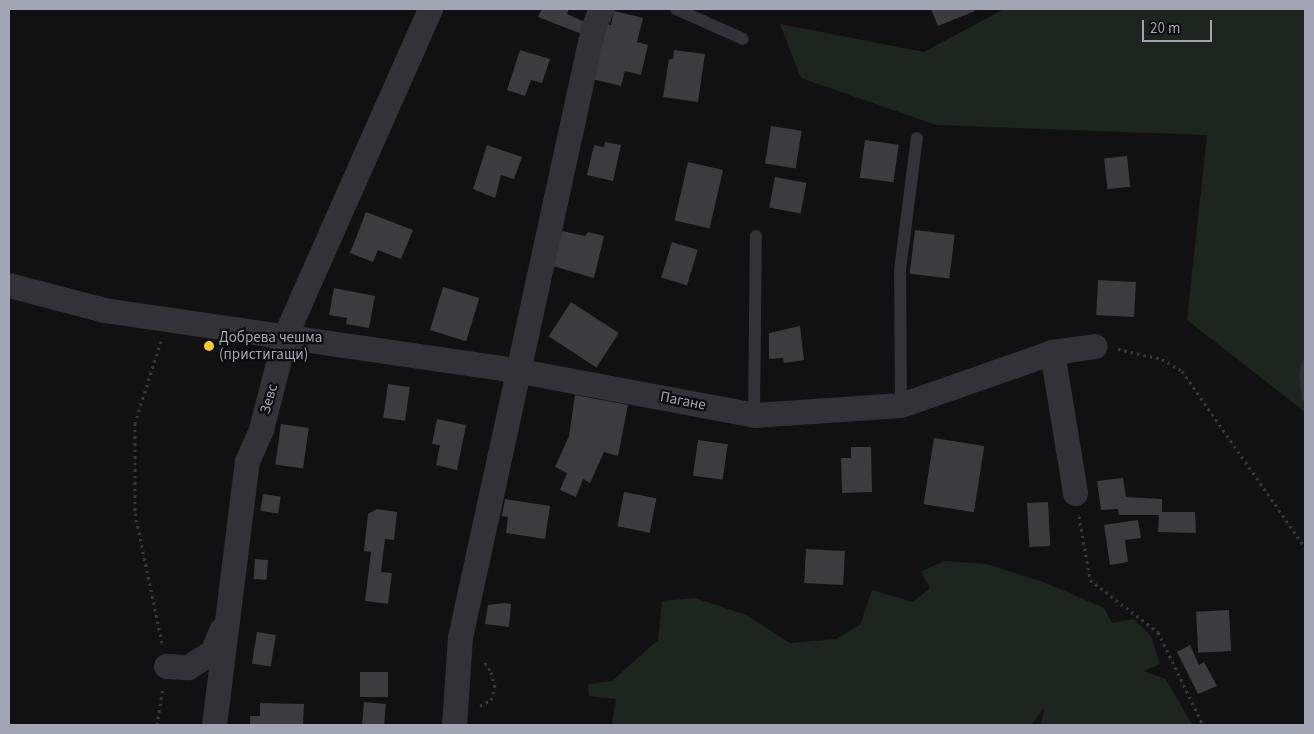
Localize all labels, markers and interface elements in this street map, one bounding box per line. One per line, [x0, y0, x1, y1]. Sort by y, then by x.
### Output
scale bar [1144, 10, 1214, 42]
text: 20 m [1150, 18, 1180, 39]
place label: Добрева чешма (пристигащи) [219, 328, 322, 363]
marker: Добрева чешма (пристигащи) [203, 340, 215, 352]
street label: Зевс [256, 382, 282, 416]
street label: Пагане [659, 388, 707, 414]

